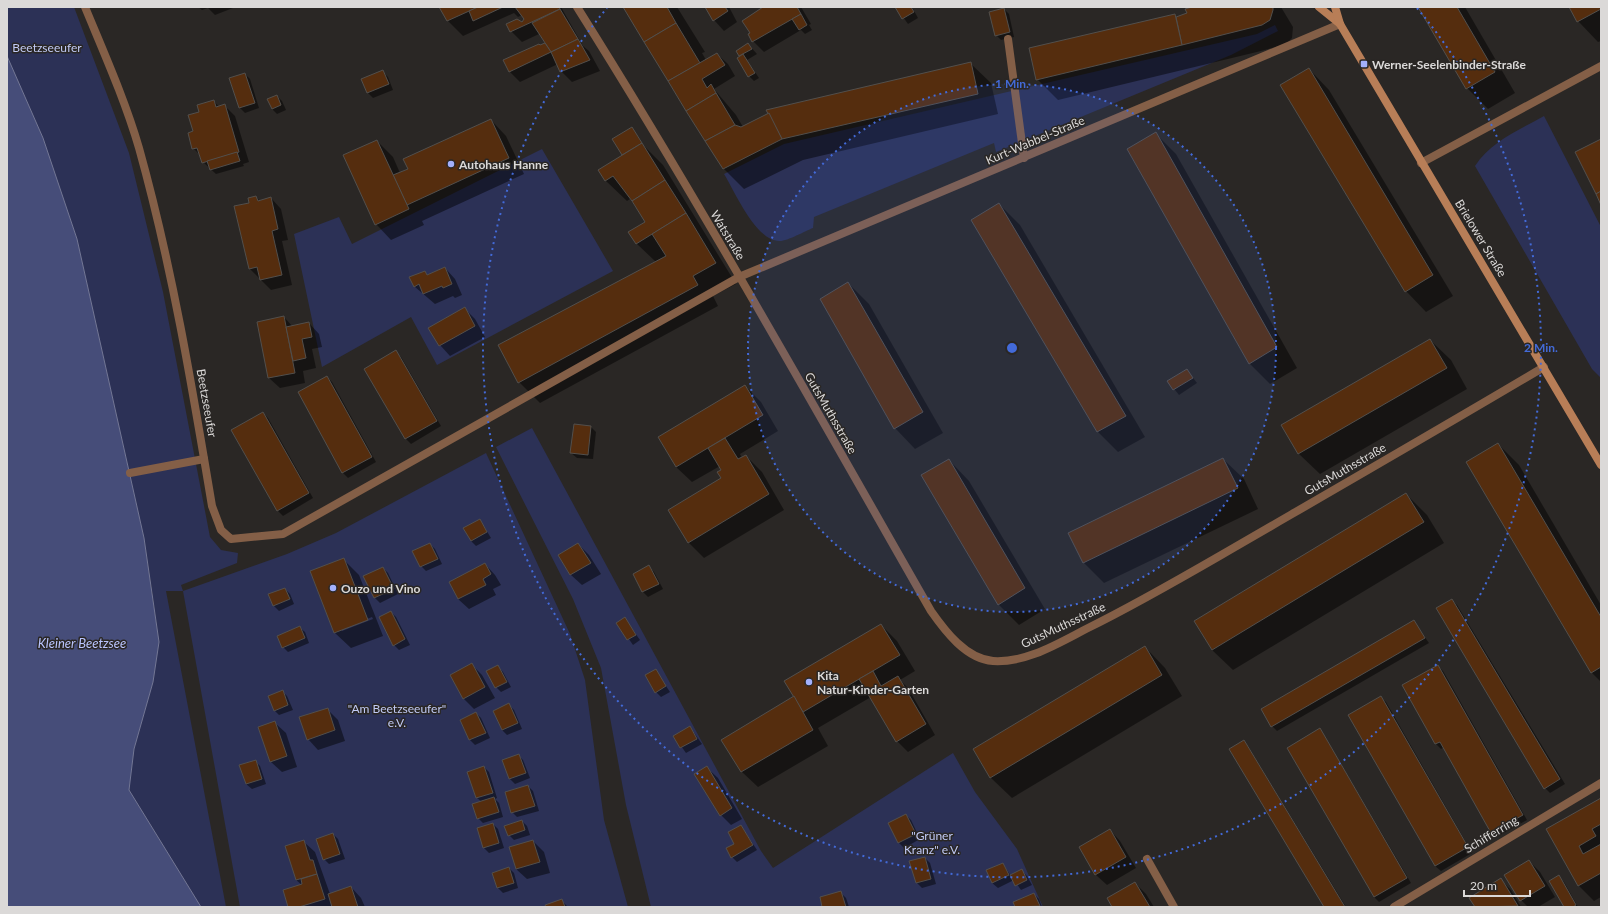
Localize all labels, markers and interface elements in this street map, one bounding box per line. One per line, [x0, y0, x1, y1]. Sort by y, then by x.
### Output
park label: Beetzseeufer [12, 40, 82, 55]
place label: Werner-Seelenbinder-Straße [1372, 57, 1526, 72]
marker: Werner-Seelenbinder-Straße [1359, 59, 1369, 69]
text: 1 Min. [995, 76, 1029, 91]
street label: Kurt-Wabbel-Straße [983, 112, 1087, 168]
place label: Autohaus Hanne [458, 157, 549, 172]
marker: Autohaus Hanne [446, 159, 456, 169]
street label: Brielower Straße [1452, 197, 1510, 279]
street label: Watstraße [707, 208, 749, 262]
text: 2 Min. [1524, 340, 1558, 355]
centre of rings [1005, 341, 1019, 355]
street label: Beetzseeufer [194, 368, 221, 439]
street label: GutsMuthsstraße [802, 370, 860, 456]
street label: GutsMuthsstraße [1302, 440, 1388, 498]
place label: Ouzo und Vino [341, 581, 421, 596]
marker: Ouzo und Vino [328, 583, 338, 593]
street label: GutsMuthsstraße [1018, 599, 1108, 651]
water label: Kleiner Beetzsee [38, 635, 126, 651]
place label: Kita Natur-Kinder-Garten [817, 668, 929, 697]
marker: Kita Natur-Kinder-Garten [804, 677, 814, 687]
park label: "Am Beetzseeufer" e.V. [348, 701, 446, 730]
street label: Schifferring [1461, 812, 1521, 856]
park label: "Grüner Kranz" e.V. [904, 828, 960, 857]
scale bar [1464, 872, 1530, 898]
text: 20 m [1470, 878, 1497, 893]

